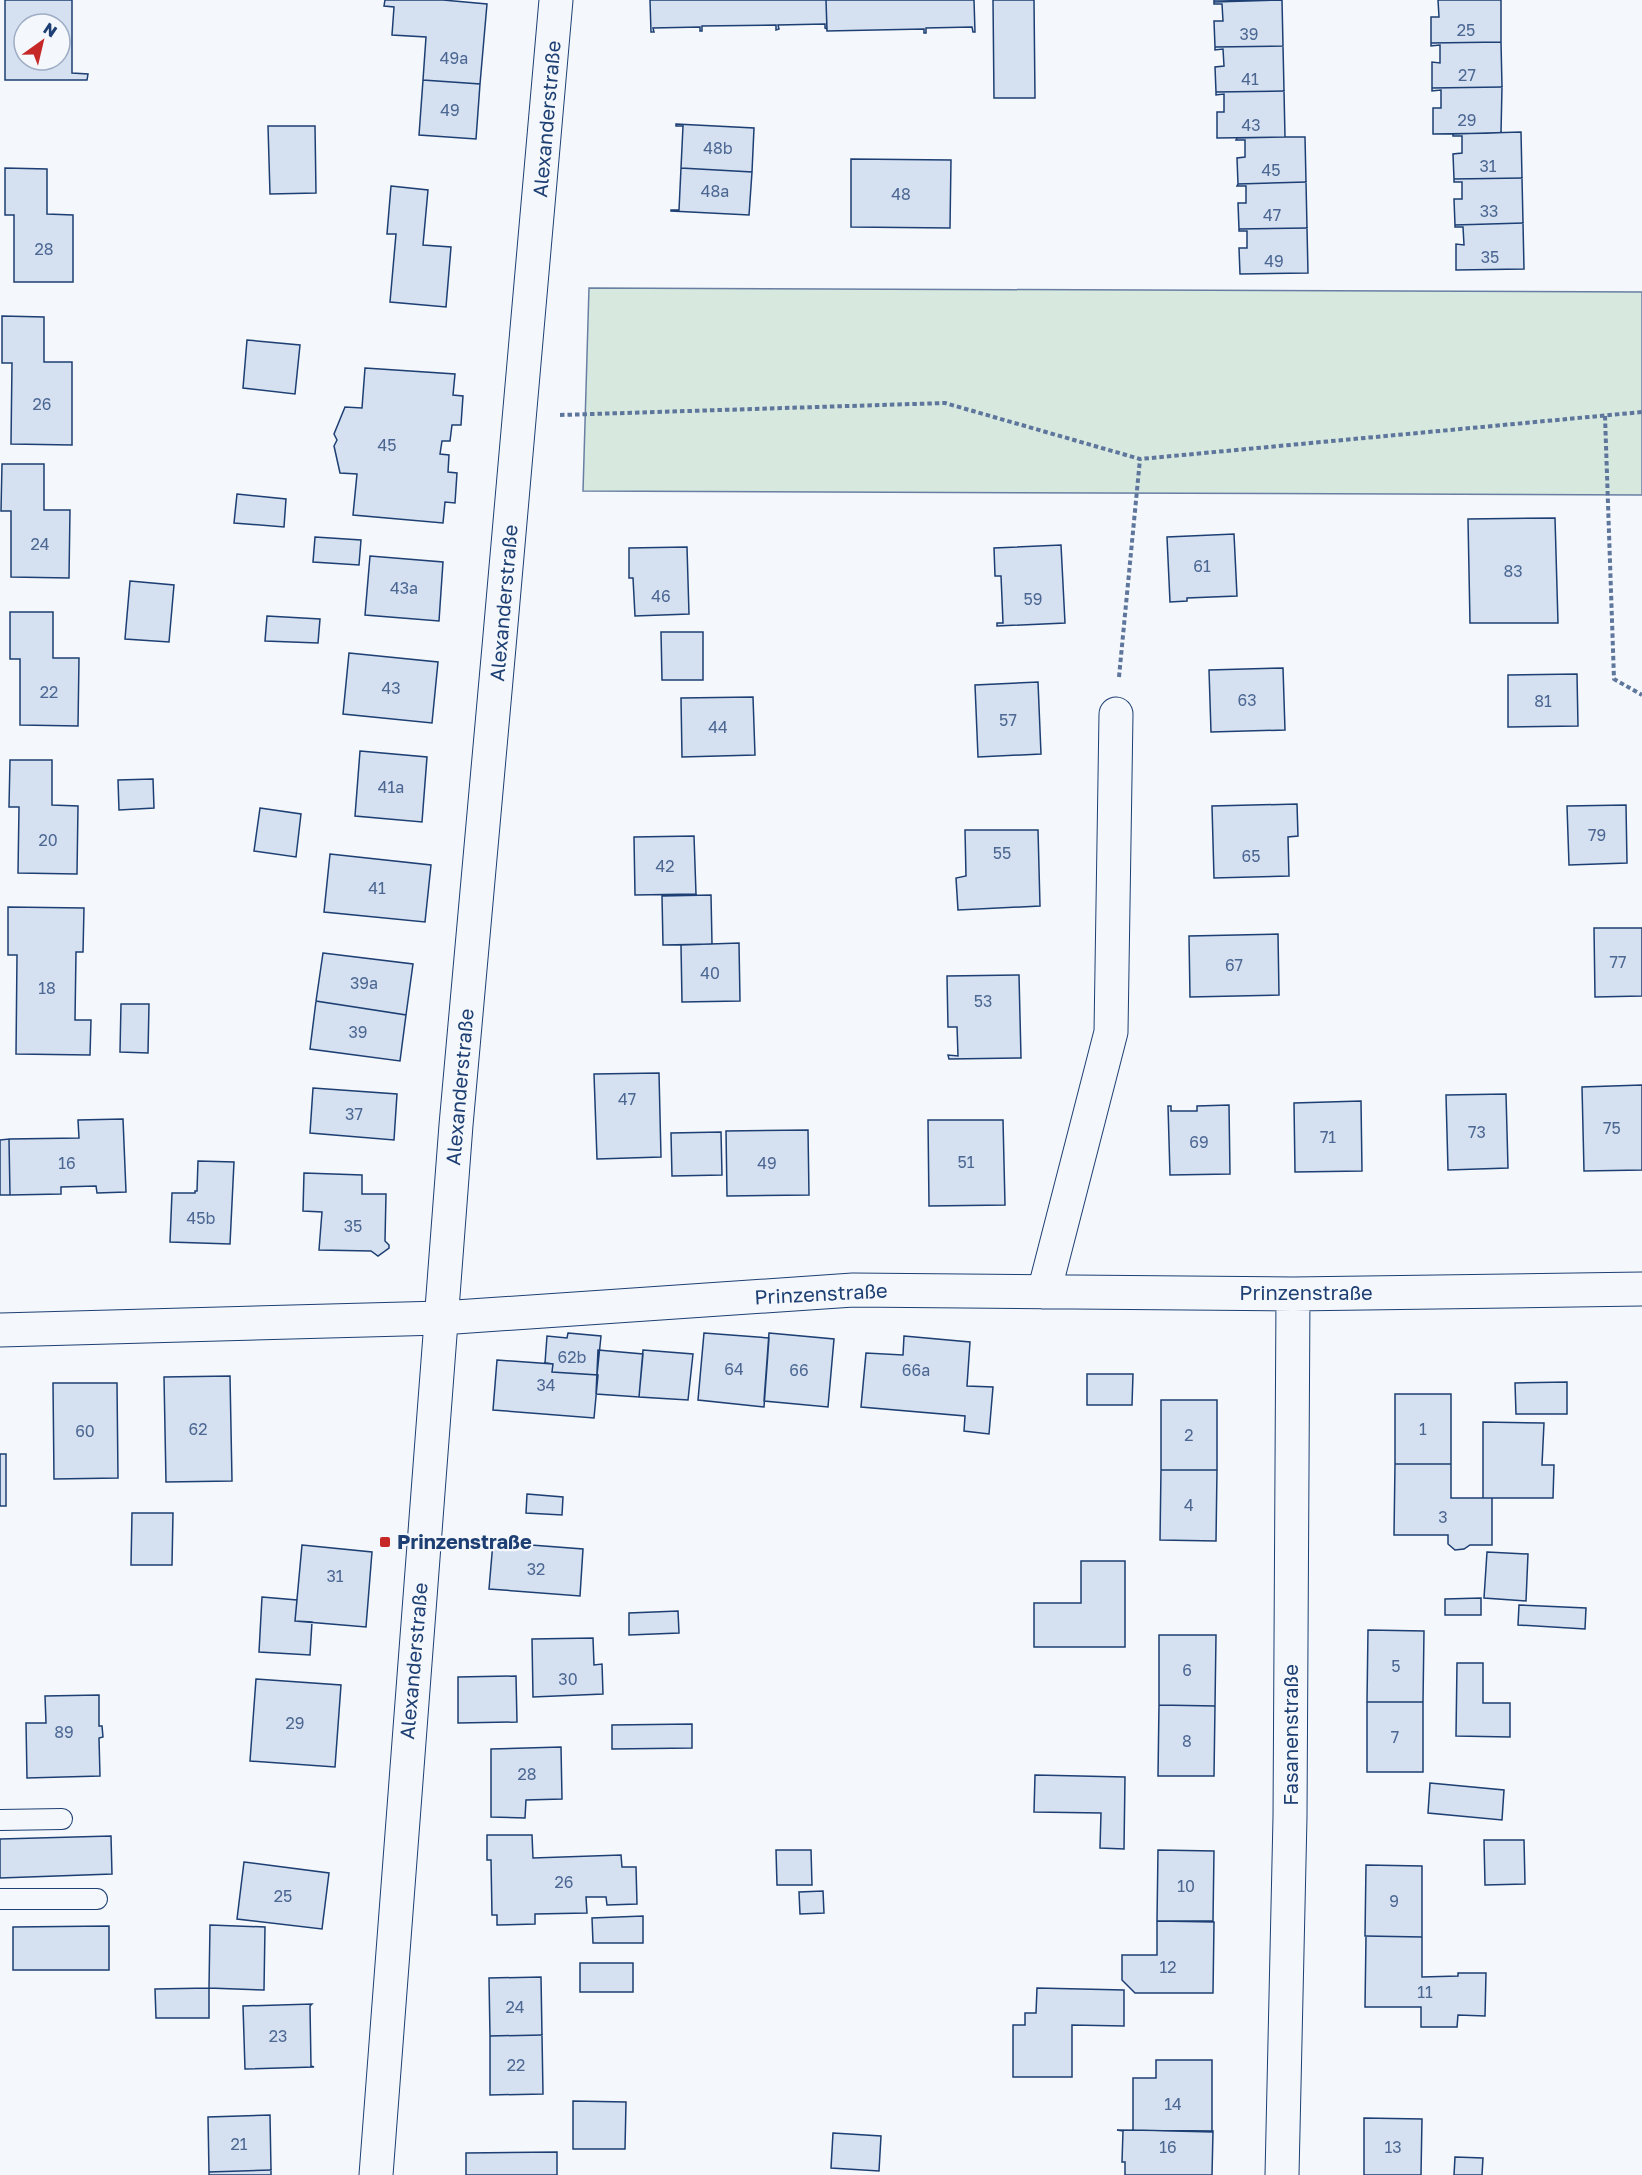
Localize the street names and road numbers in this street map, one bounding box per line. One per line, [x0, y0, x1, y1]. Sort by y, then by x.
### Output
street label: Alexanderstraße [527, 40, 565, 198]
street label: Alexanderstraße [484, 524, 522, 682]
street label: Alexanderstraße [440, 1008, 478, 1166]
street label: Prinzenstraße [754, 1278, 888, 1308]
street label: Prinzenstraße [1239, 1280, 1373, 1304]
street label: Alexanderstraße [394, 1582, 432, 1740]
street label: Fasanenstraße [1278, 1664, 1302, 1806]

